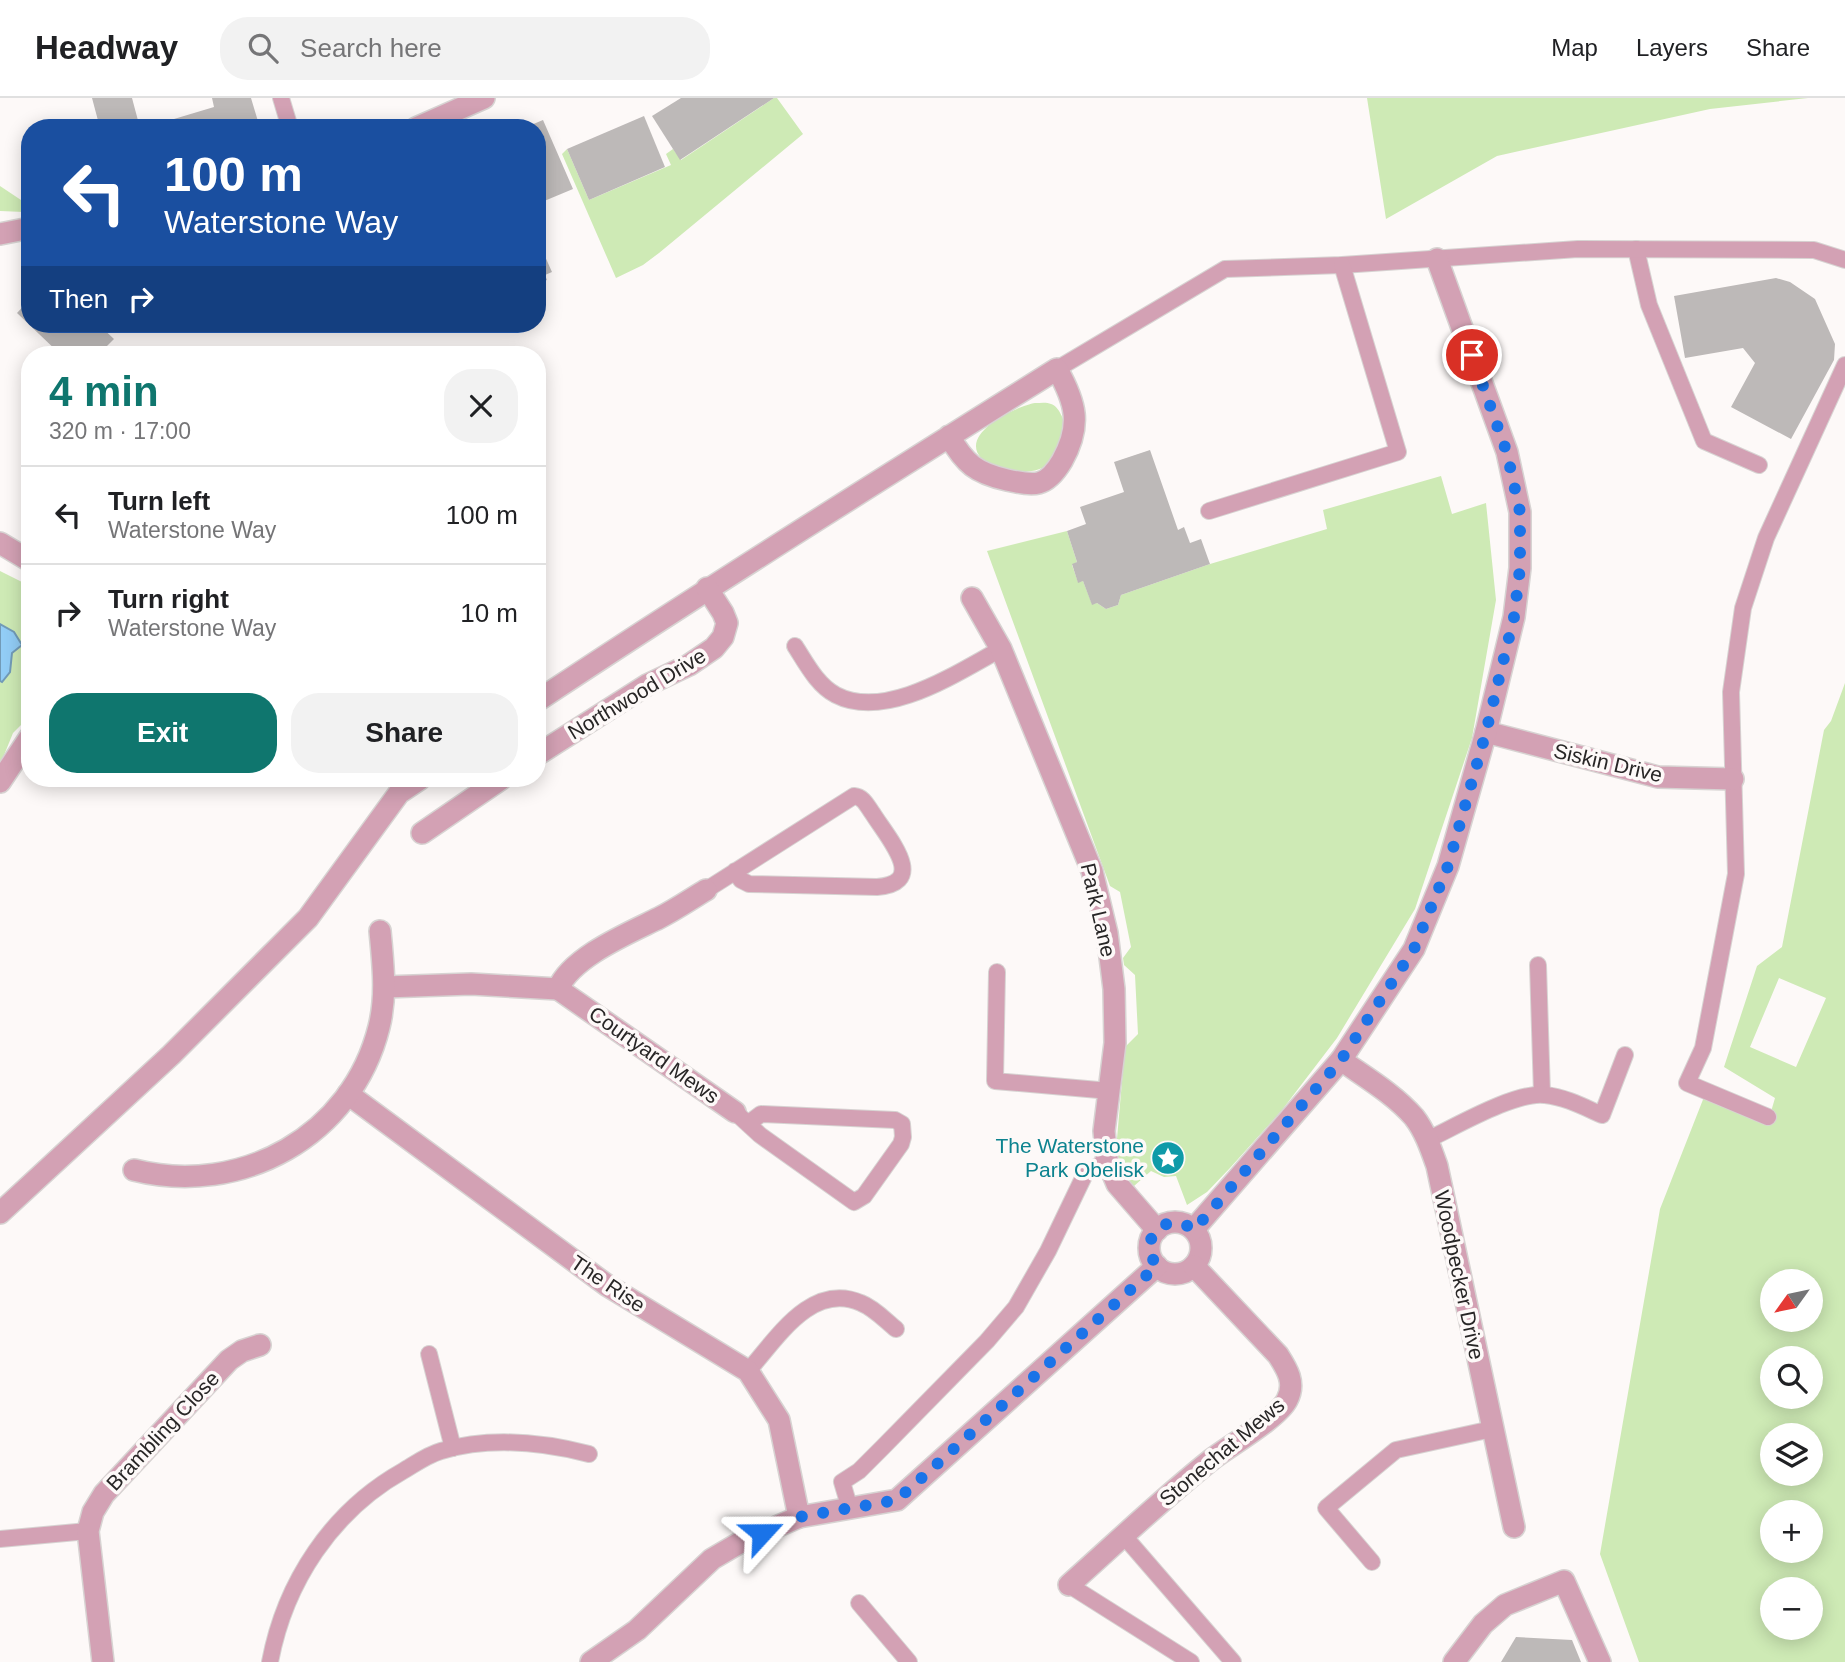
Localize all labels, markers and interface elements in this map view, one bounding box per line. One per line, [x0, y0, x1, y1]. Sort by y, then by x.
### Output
search box [220, 17, 710, 80]
text: Headway [35, 29, 178, 66]
icon: search [244, 29, 282, 67]
text: Search here [300, 33, 442, 63]
text: Map [1551, 34, 1598, 61]
text: Layers [1636, 34, 1708, 61]
text: Share [1746, 34, 1810, 61]
icon: left [49, 147, 140, 238]
text: 100 m [164, 147, 303, 201]
text: Waterstone Way [164, 204, 398, 240]
icon: right [122, 280, 160, 318]
text: Then [49, 284, 108, 314]
pin [1442, 325, 1502, 385]
icon: arrive [1453, 336, 1491, 374]
text: 4 min [49, 368, 159, 415]
button: close [444, 369, 518, 443]
text: 320 m · 17:00 [49, 418, 191, 444]
text: Turn left [108, 486, 210, 516]
icon: left [49, 496, 87, 534]
text: 100 m [446, 500, 518, 530]
text: Waterstone Way [108, 517, 276, 543]
text: Turn right [108, 584, 229, 614]
icon: right [49, 594, 87, 632]
text: 10 m [460, 598, 518, 628]
text: Waterstone Way [108, 615, 276, 641]
street label: Northwood Drive [564, 643, 710, 744]
button: Exit [49, 693, 277, 773]
button: Share [291, 693, 518, 773]
street label: Siskin Drive [1552, 739, 1665, 786]
street label: Park Lane [1077, 861, 1120, 959]
street label: Courtyard Mews [585, 1001, 724, 1108]
place label: The Waterstone Park Obelisk [995, 1134, 1144, 1181]
place icon: The Waterstone Park Obelisk [1149, 1139, 1187, 1177]
street label: Woodpecker Drive [1430, 1188, 1489, 1362]
street label: The Rise [567, 1251, 650, 1317]
north arrow [1760, 1269, 1824, 1332]
map controls [1760, 1269, 1823, 1640]
button: search [1760, 1346, 1823, 1409]
street label: Brambling Close [102, 1366, 224, 1495]
street label: Stonechat Mews [1155, 1393, 1289, 1510]
button: layers [1760, 1423, 1823, 1486]
position arrow [725, 1496, 799, 1570]
button: + [1760, 1500, 1823, 1563]
button: − [1760, 1577, 1823, 1640]

